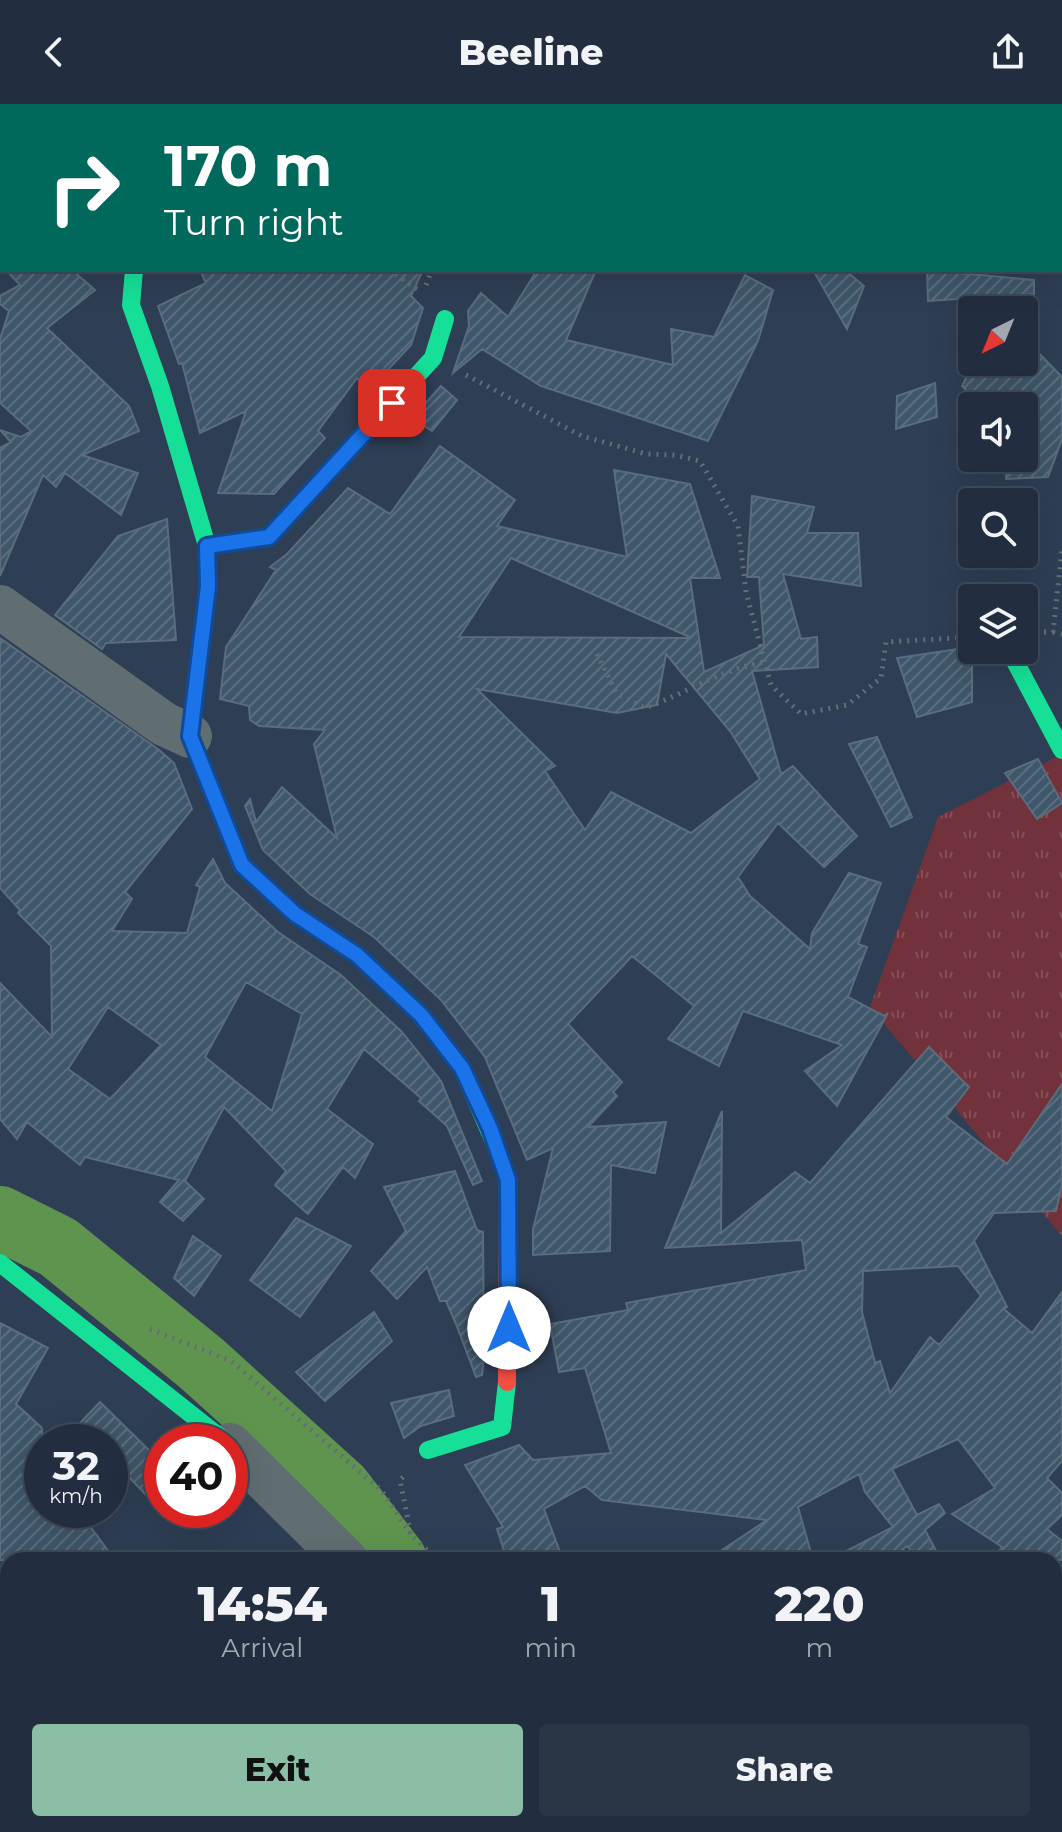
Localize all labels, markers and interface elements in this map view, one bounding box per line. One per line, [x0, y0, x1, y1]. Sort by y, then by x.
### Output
icon: back [32, 30, 76, 74]
text: Beeline [459, 30, 603, 74]
icon: share [986, 30, 1030, 74]
text: 170 m [164, 132, 332, 200]
icon: right [32, 136, 136, 240]
text: Turn right [164, 200, 344, 244]
north arrow [958, 296, 1038, 376]
map controls [958, 296, 1038, 664]
pin [358, 369, 426, 437]
icon: arrive [370, 381, 414, 425]
button: sound [958, 392, 1038, 472]
button: search [958, 488, 1038, 568]
button: layers [958, 584, 1038, 664]
position arrow [467, 1286, 551, 1370]
speed limit sign: 40 [144, 1424, 248, 1528]
text: 32 [52, 1441, 100, 1490]
text: km/h [49, 1484, 103, 1508]
text: 14:54 [197, 1575, 327, 1633]
text: 1 [541, 1575, 560, 1633]
text: 220 [774, 1575, 865, 1633]
text: Arrival [221, 1632, 303, 1664]
text: min [525, 1632, 577, 1664]
text: m [806, 1632, 833, 1664]
button: Exit [32, 1724, 523, 1816]
button: Share [539, 1724, 1030, 1816]

